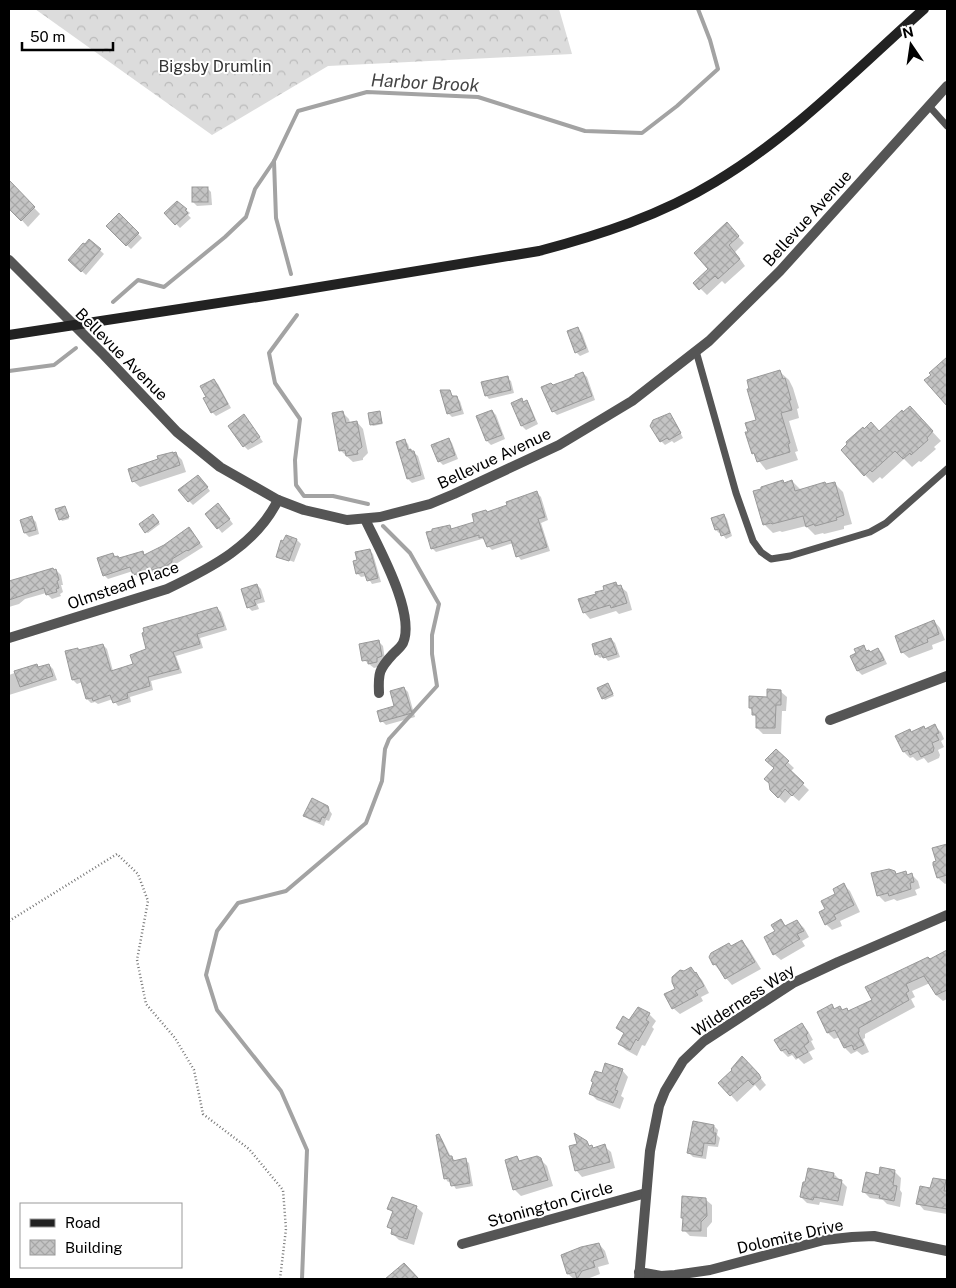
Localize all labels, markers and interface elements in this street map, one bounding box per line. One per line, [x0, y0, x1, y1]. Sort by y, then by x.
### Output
scale bar [22, 20, 114, 52]
north arrow [886, 20, 936, 70]
text: N [901, 23, 915, 41]
text: 50 m [30, 28, 65, 45]
park label: Bigsby Drumlin [159, 57, 271, 76]
water label: Harbor Brook [370, 69, 480, 96]
street label: Bellevue Avenue [759, 166, 856, 270]
street label: Bellevue Avenue [71, 304, 172, 405]
street label: Bellevue Avenue [434, 424, 554, 493]
street label: Olmstead Place [65, 557, 181, 613]
street label: Wilderness Way [689, 960, 798, 1041]
street label: Stonington Circle [485, 1178, 615, 1231]
legend [20, 1203, 182, 1268]
text: Road [65, 1214, 101, 1231]
street label: Dolomite Drive [735, 1215, 845, 1258]
text: Building [65, 1239, 123, 1256]

